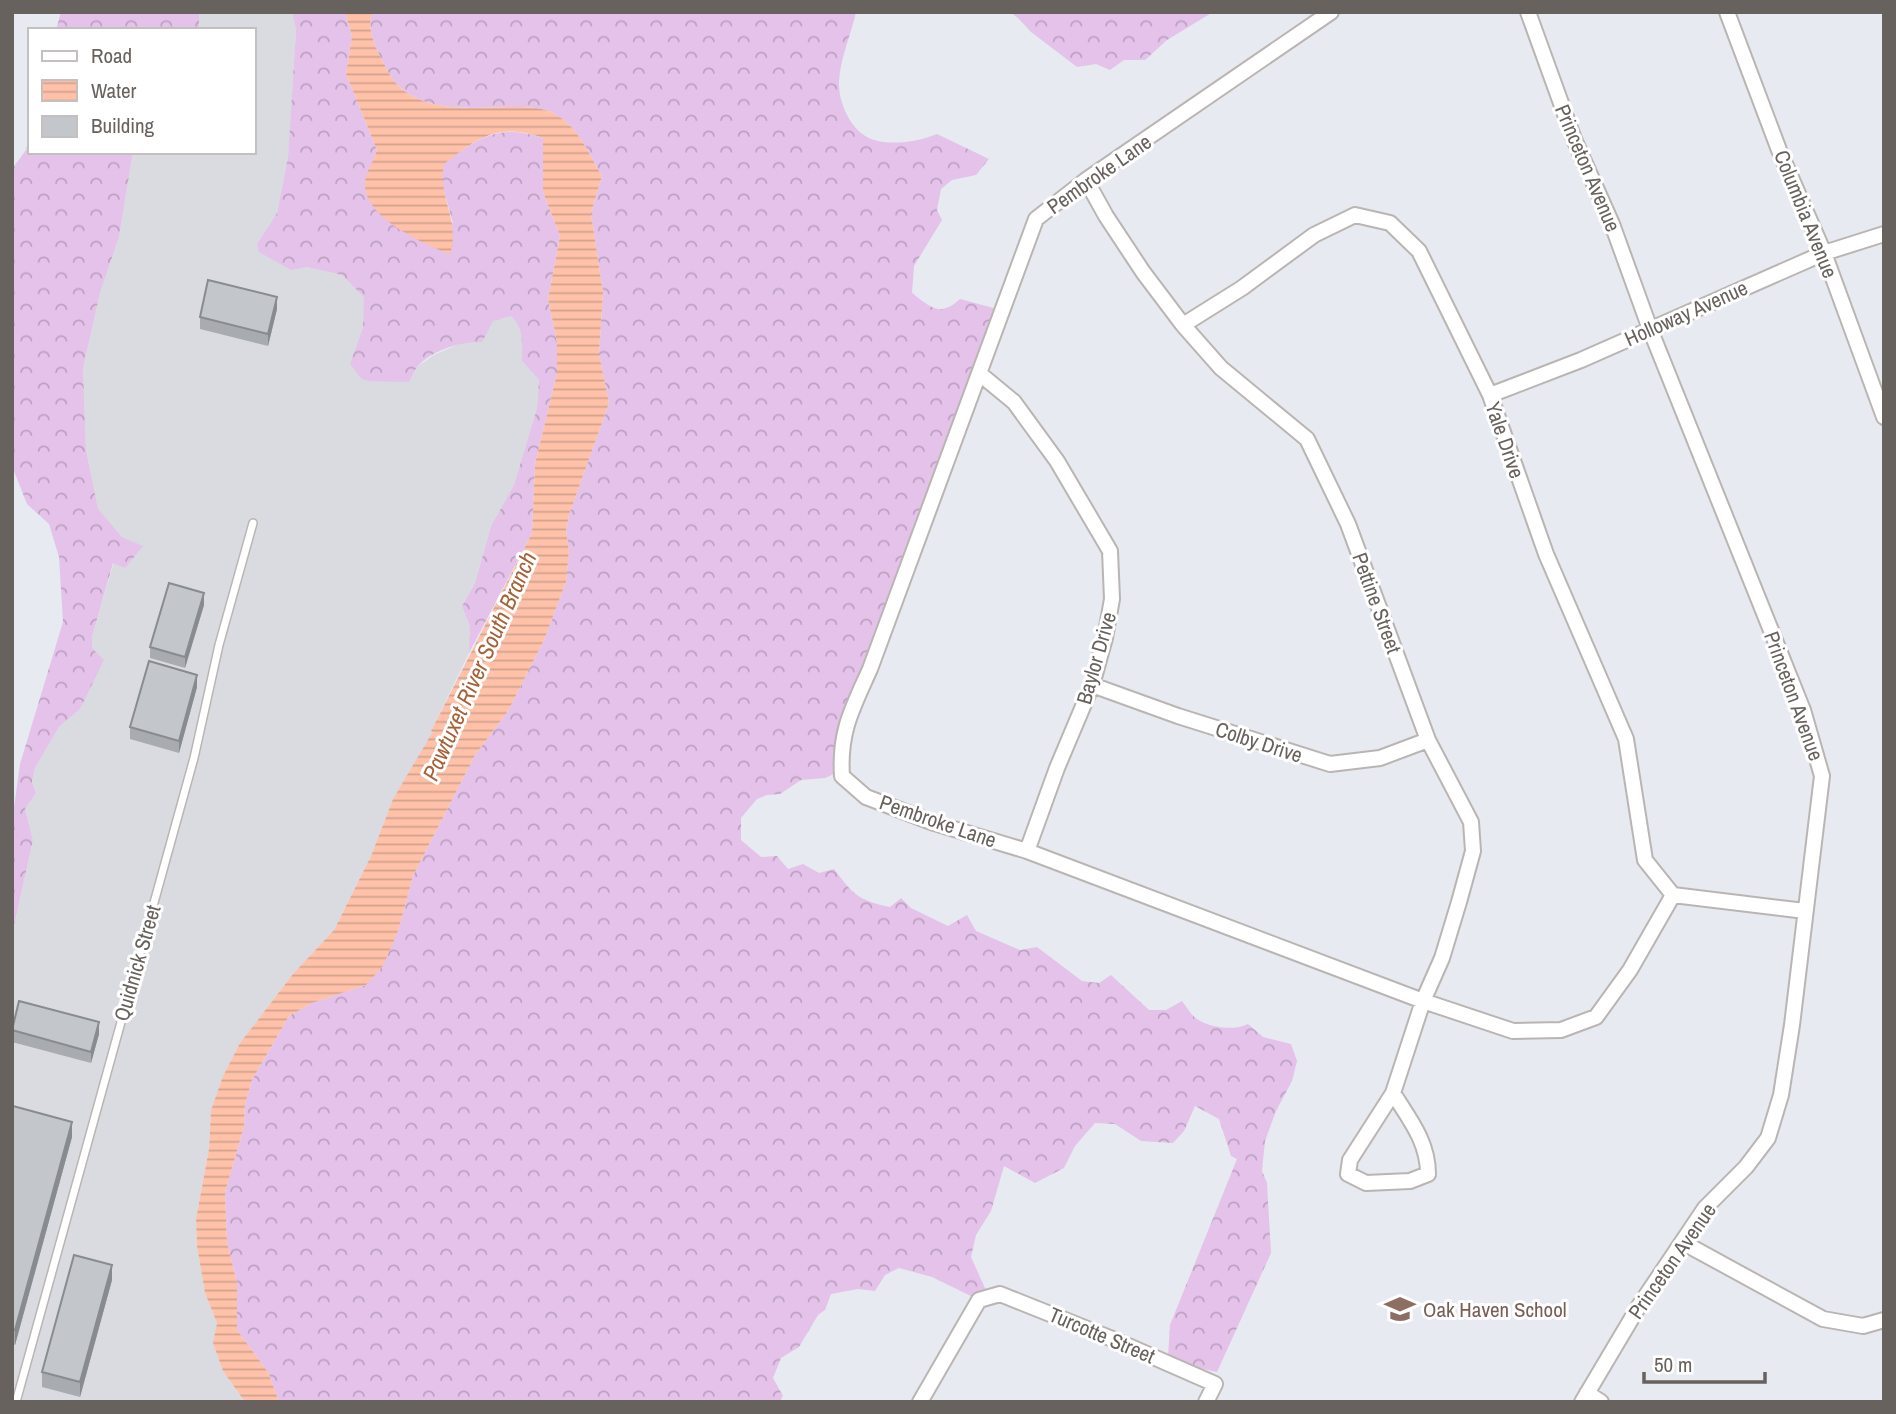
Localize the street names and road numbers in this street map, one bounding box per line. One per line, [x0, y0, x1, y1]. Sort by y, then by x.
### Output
street label: Princeton Avenue [1548, 100, 1628, 236]
street label: Pembroke Lane [1041, 127, 1157, 221]
street label: Columbia Avenue [1767, 146, 1845, 282]
street label: Holloway Avenue [1620, 273, 1752, 353]
street label: Yale Drive [1478, 398, 1532, 482]
street label: Pettine Street [1345, 549, 1409, 658]
street label: Baylor Drive [1069, 608, 1123, 708]
street label: Princeton Avenue [1757, 627, 1831, 765]
street label: Colby Drive [1212, 714, 1306, 770]
street label: Pembroke Lane [876, 787, 1000, 855]
street label: Quidnick Street [107, 901, 167, 1025]
street label: Princeton Avenue [1621, 1197, 1723, 1325]
street label: Turcotte Street [1045, 1300, 1160, 1370]

